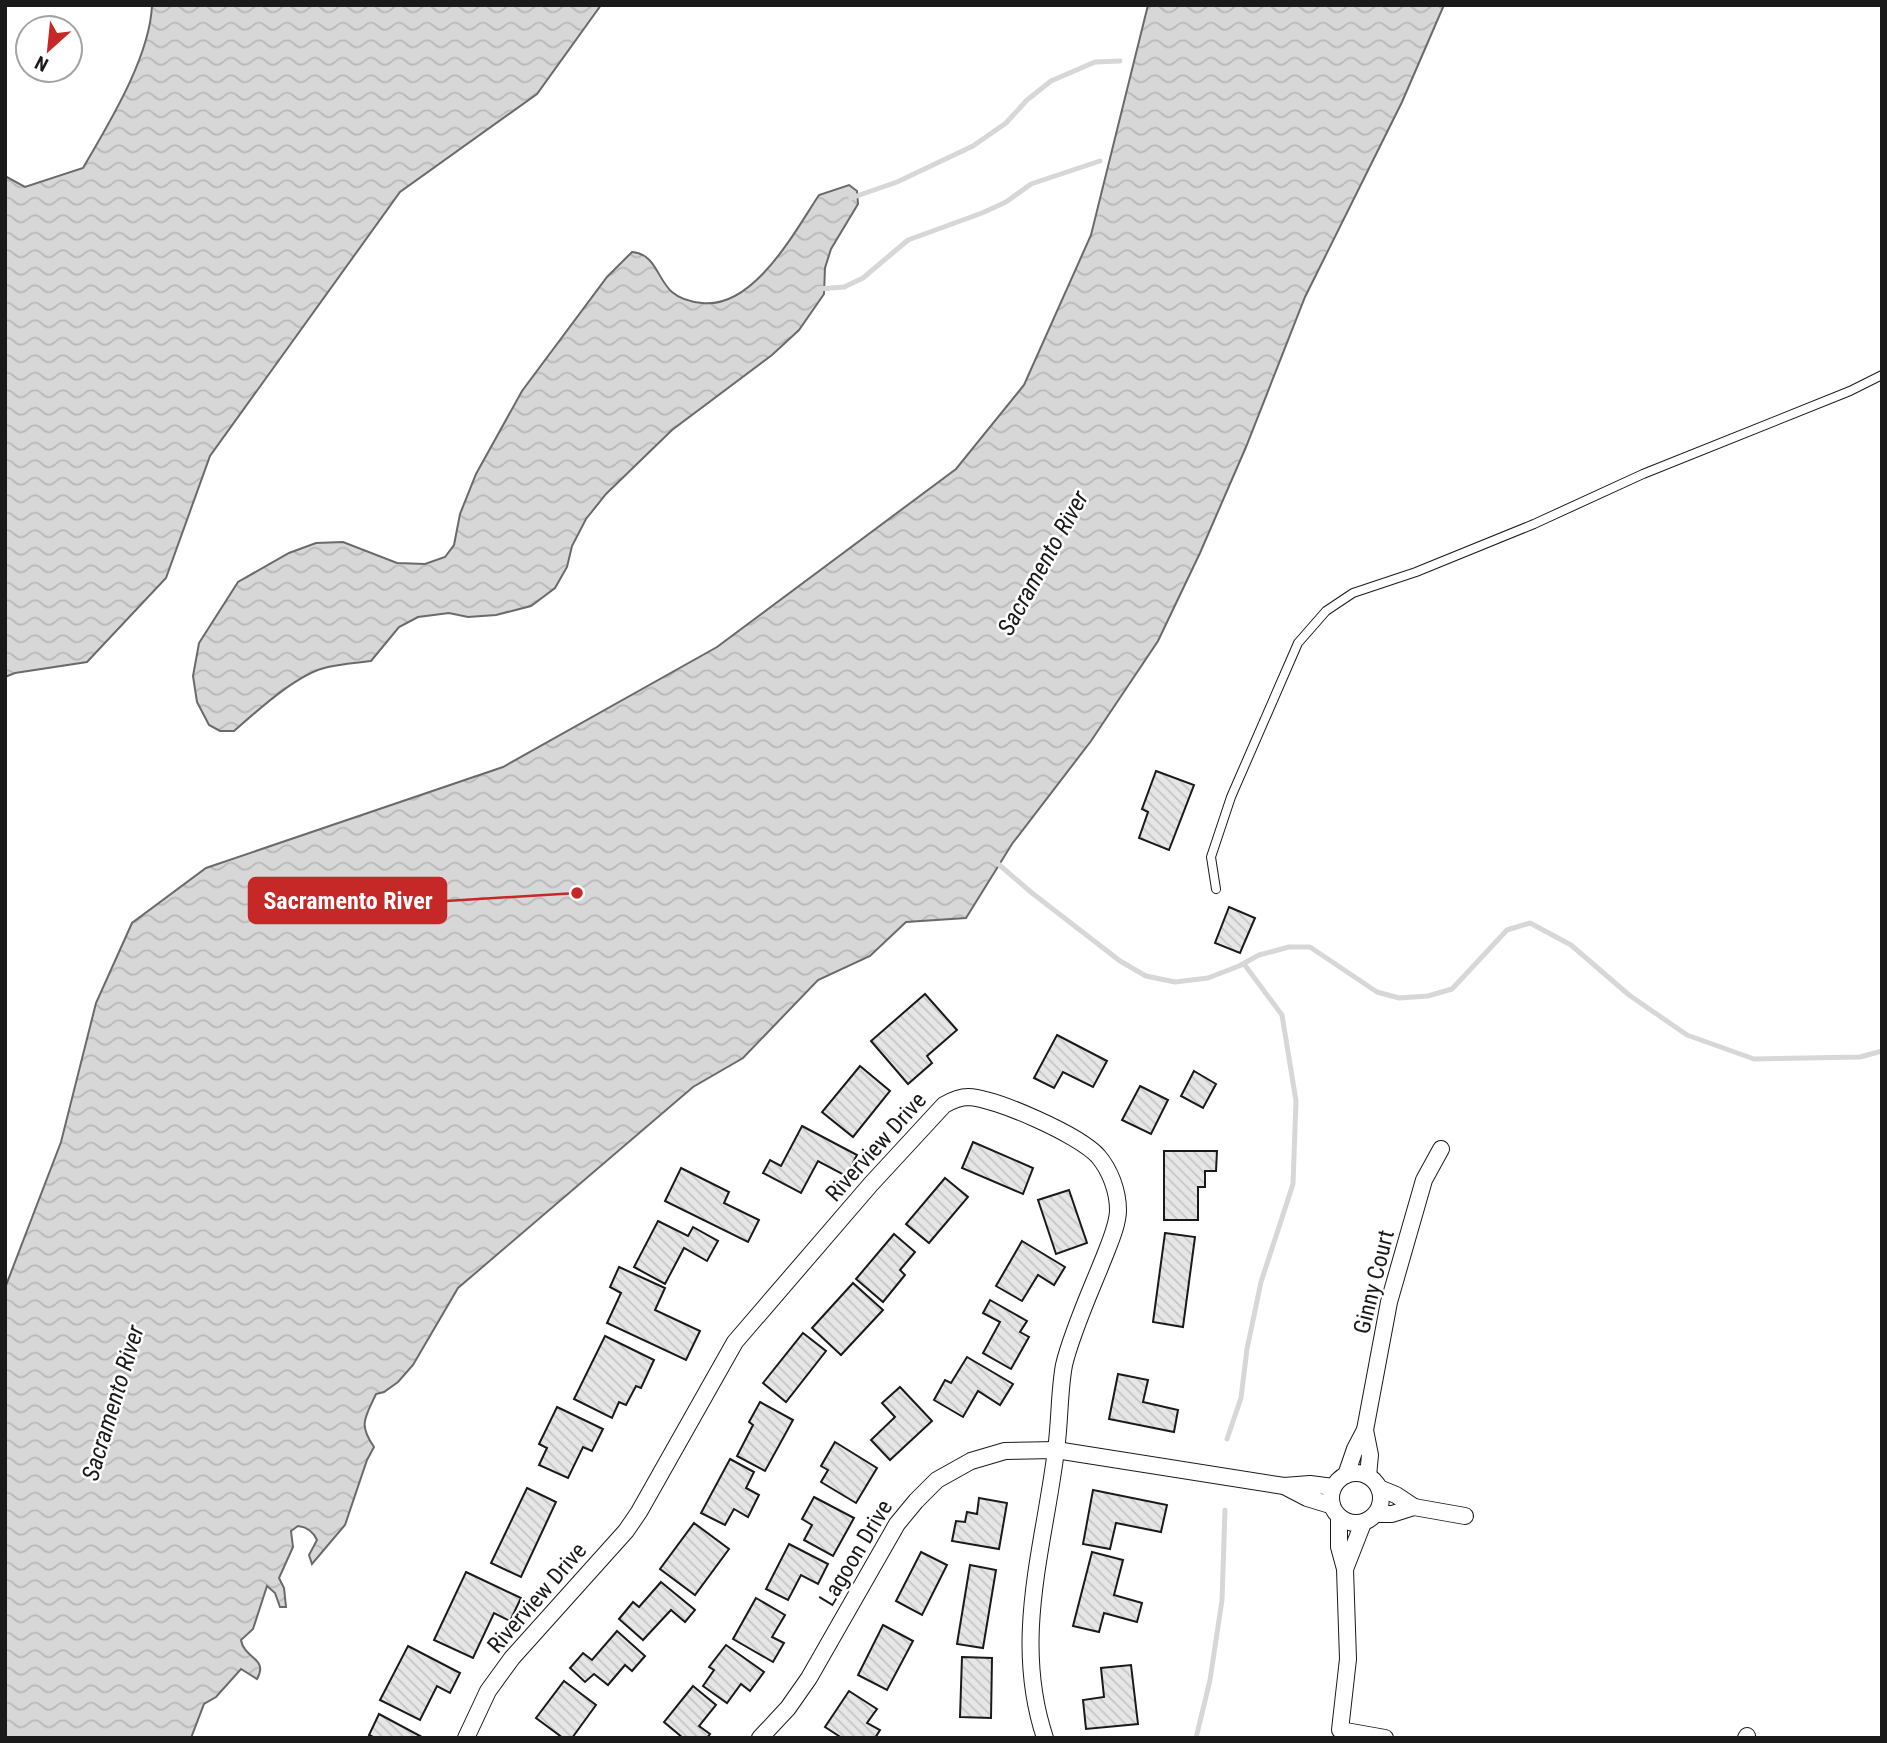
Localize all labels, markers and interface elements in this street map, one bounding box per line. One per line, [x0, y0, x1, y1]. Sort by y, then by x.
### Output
north arrow [14, 14, 84, 84]
text: N [31, 51, 52, 77]
water label: Sacramento River [992, 485, 1095, 640]
callout: Sacramento River [249, 878, 446, 923]
text: Sacramento River [263, 887, 433, 915]
street label: Riverview Drive [820, 1087, 932, 1207]
street label: Ginny Court [1348, 1227, 1400, 1337]
water label: Sacramento River [76, 1321, 150, 1484]
street label: Lagoon Drive [814, 1495, 898, 1611]
street label: Riverview Drive [482, 1537, 592, 1659]

